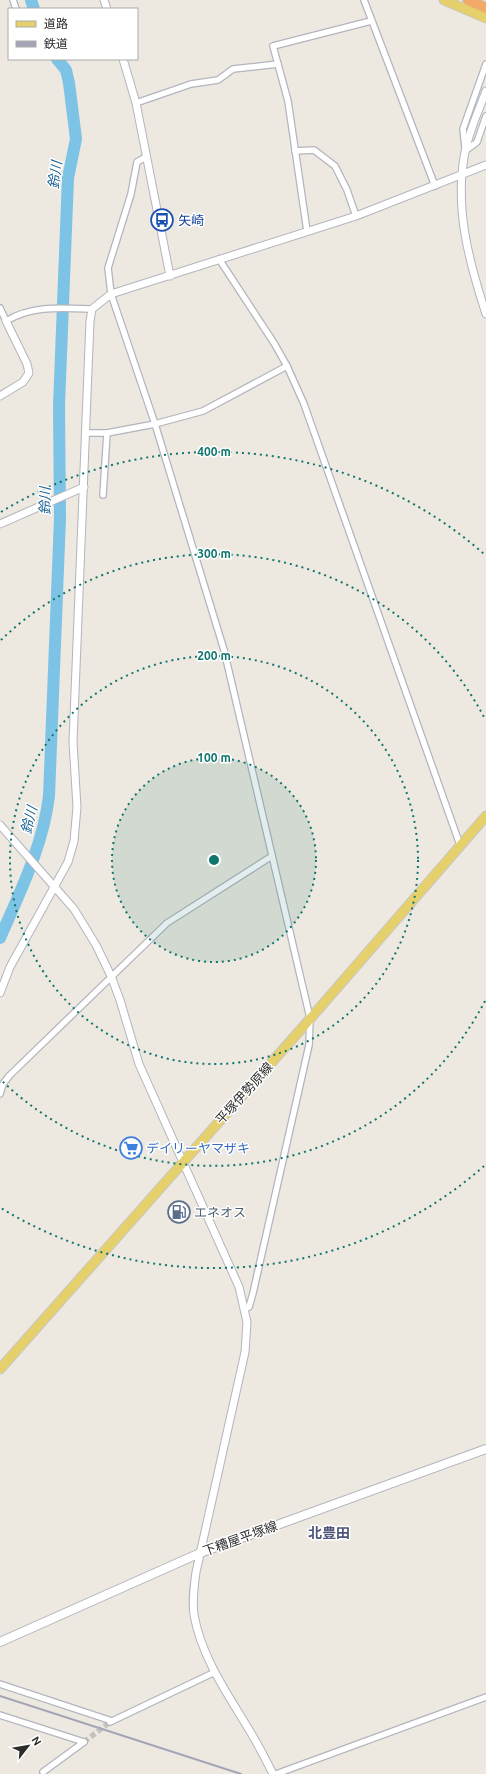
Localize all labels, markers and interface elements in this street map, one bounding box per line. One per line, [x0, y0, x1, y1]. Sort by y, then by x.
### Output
legend [8, 8, 138, 60]
text: 道路 [44, 17, 68, 30]
text: 鉄道 [44, 37, 68, 50]
water label: 鈴川 [45, 158, 65, 190]
bus stop icon: 矢崎 [149, 207, 175, 233]
place label: 矢崎 [178, 213, 204, 227]
text: 400 m [197, 445, 231, 458]
water label: 鈴川 [37, 485, 53, 515]
text: 300 m [197, 547, 231, 560]
text: 200 m [197, 649, 231, 662]
text: 100 m [197, 751, 231, 764]
water label: 鈴川 [18, 803, 41, 836]
centre of rings [207, 853, 221, 867]
street label: 平塚伊勢原線 [213, 1059, 275, 1127]
supermarket icon: デイリーヤマザキ [118, 1135, 144, 1161]
place label: デイリーヤマザキ [146, 1141, 250, 1155]
fuel station icon: エネオス [166, 1199, 192, 1225]
place label: エネオス [194, 1205, 246, 1219]
street label: 下糟屋平塚線 [201, 1518, 279, 1558]
district label: 北豊田 [308, 1525, 350, 1541]
north arrow [8, 1726, 48, 1766]
text: N [29, 1734, 44, 1747]

